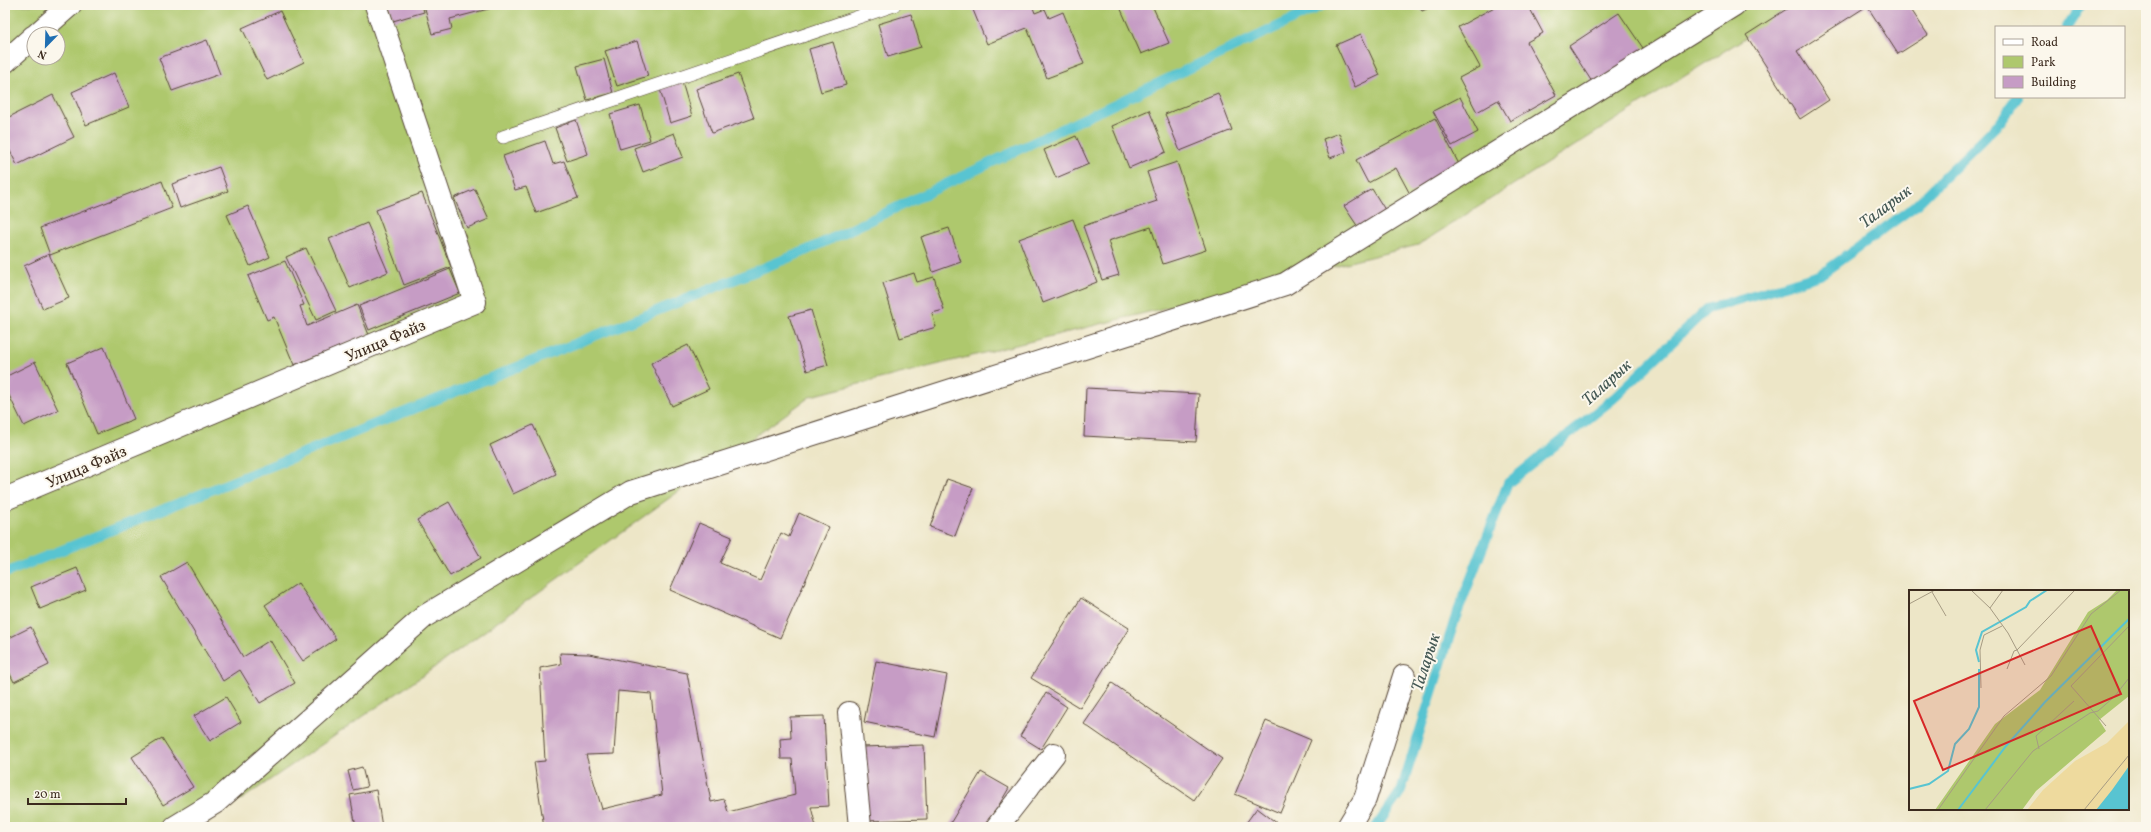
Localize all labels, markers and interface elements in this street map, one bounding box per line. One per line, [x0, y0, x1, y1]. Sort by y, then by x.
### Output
north arrow [26, 26, 66, 66]
legend [1995, 26, 2125, 98]
text: Road [2031, 35, 2058, 51]
text: N [36, 45, 49, 62]
text: Park [2031, 55, 2056, 71]
text: Building [2031, 75, 2076, 91]
water label: Таларык [1855, 180, 1917, 234]
street label: Улица Файз [342, 315, 429, 369]
water label: Таларык [1577, 354, 1638, 412]
street label: Улица Файз [43, 441, 130, 495]
inset map [1909, 590, 2129, 810]
water label: Таларык [1406, 630, 1447, 694]
scale bar [28, 780, 126, 806]
text: 20 m [34, 787, 61, 803]

